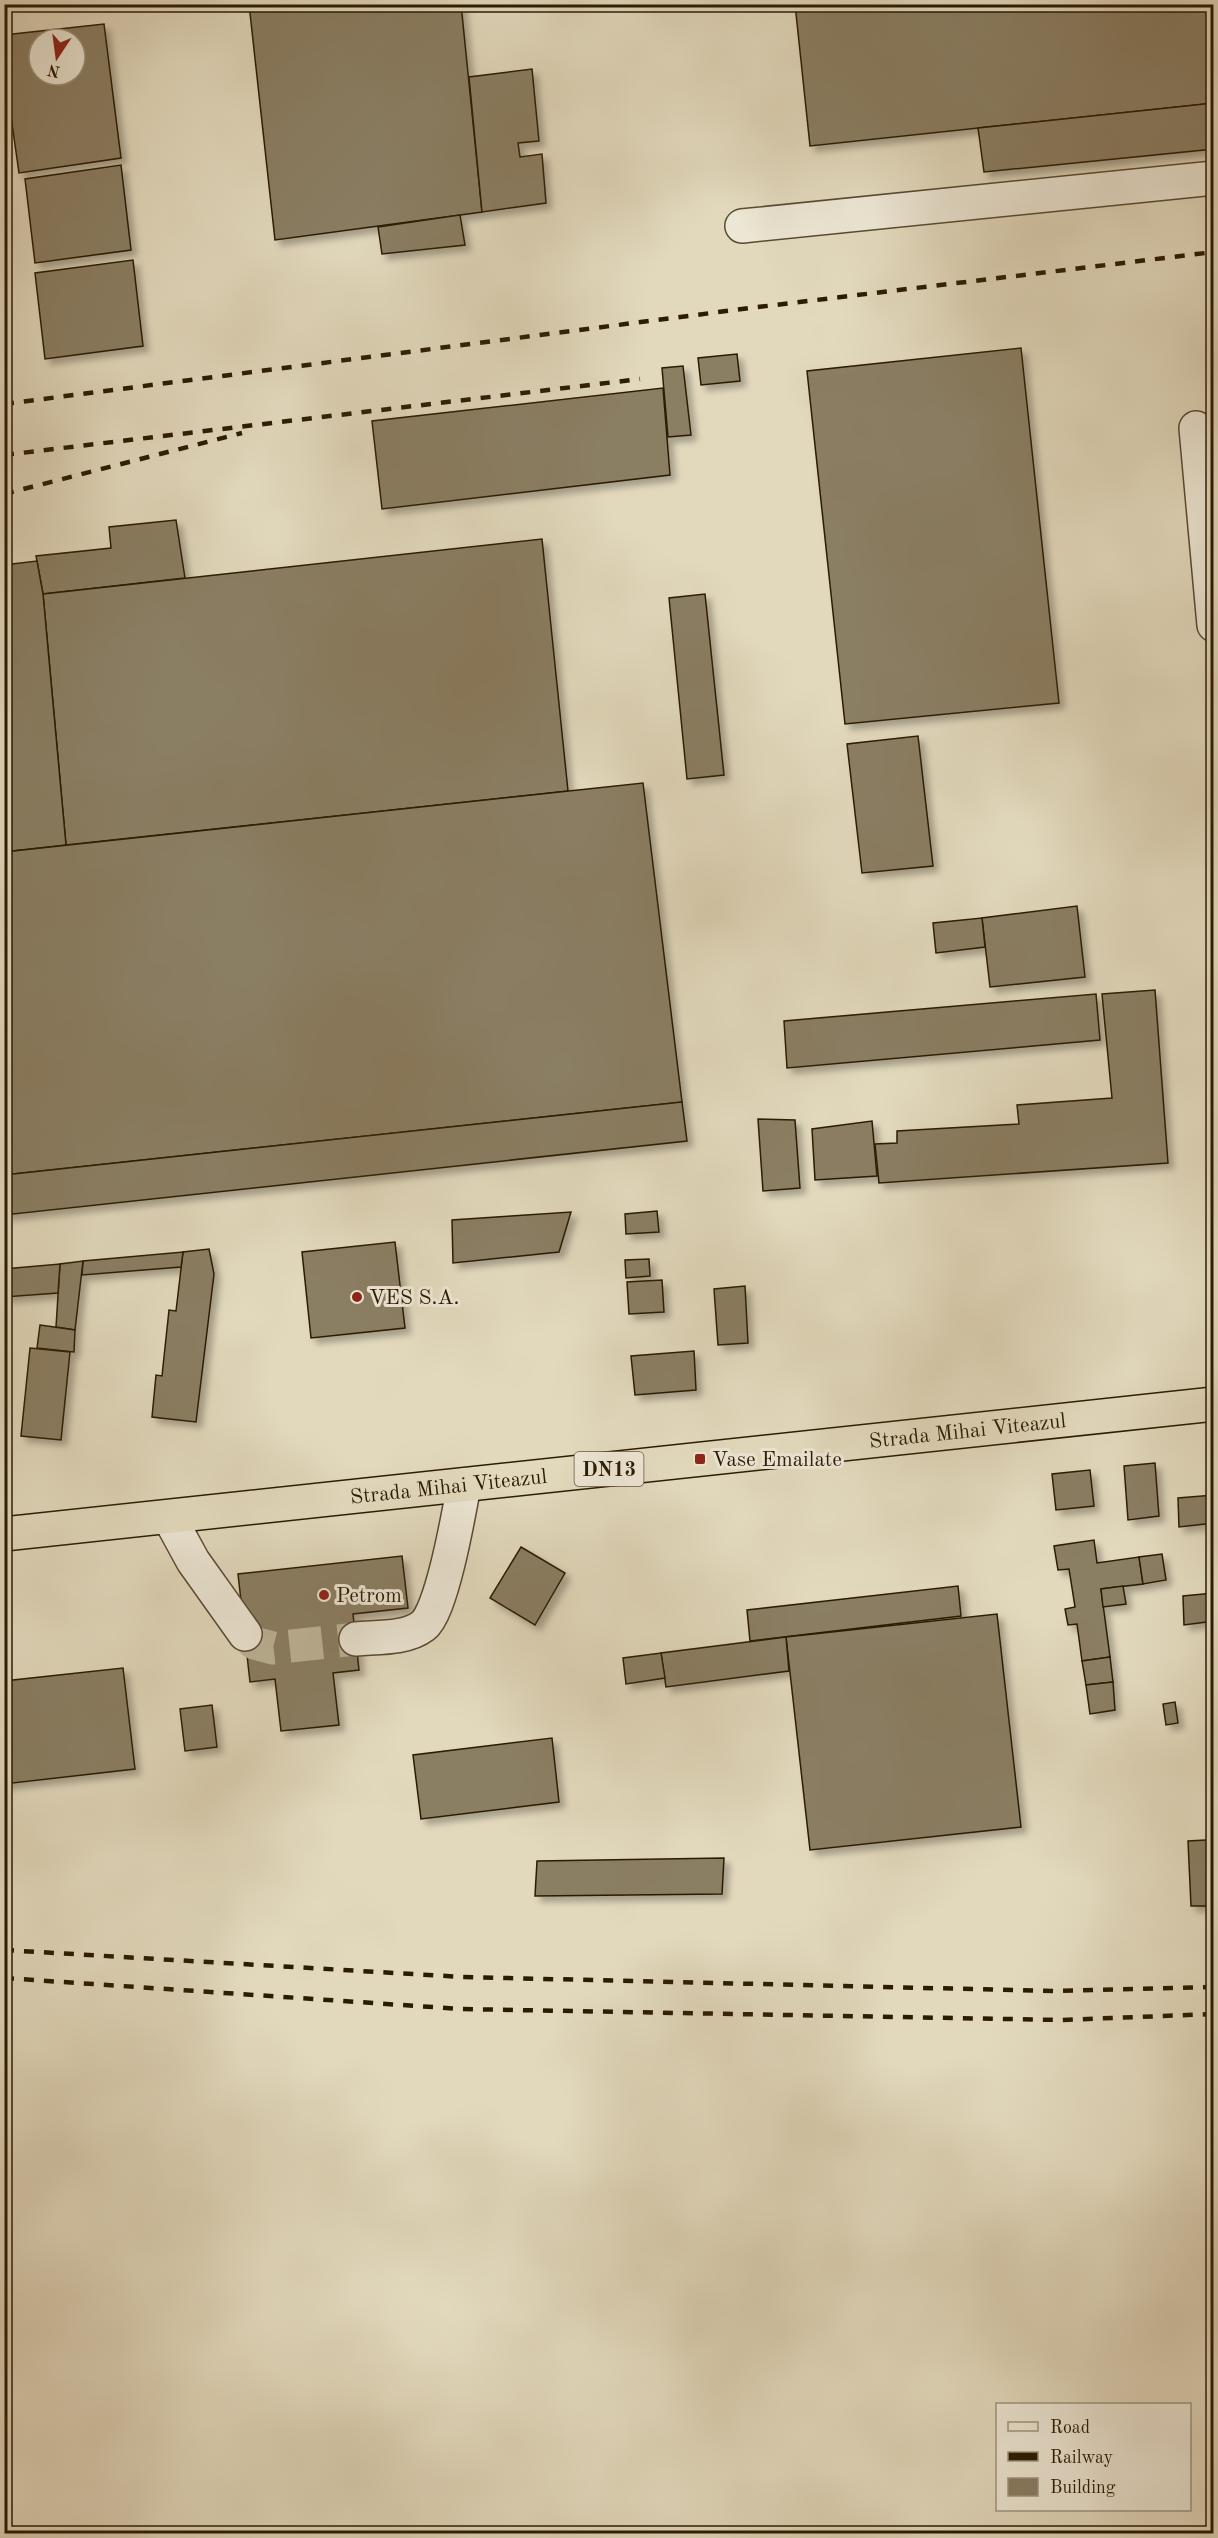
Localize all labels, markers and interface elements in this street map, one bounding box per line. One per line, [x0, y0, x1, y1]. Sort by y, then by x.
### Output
north arrow [27, 27, 87, 87]
text: N [46, 60, 62, 79]
place label: VES S.A. [369, 1288, 459, 1309]
marker: VES S.A. [350, 1290, 364, 1304]
street label: Strada Mihai Viteazul [868, 1411, 1067, 1453]
place label: Vase Emailate [712, 1450, 842, 1471]
road number: DN13 [574, 1452, 644, 1486]
marker: Vase Emailate [693, 1452, 707, 1466]
street label: Strada Mihai Viteazul [349, 1467, 548, 1509]
place label: Petrom [336, 1586, 402, 1607]
marker: Petrom [317, 1588, 331, 1602]
legend [996, 2403, 1191, 2511]
text: Road [1050, 2419, 1090, 2437]
text: Railway [1050, 2449, 1113, 2467]
text: Building [1050, 2479, 1116, 2497]

